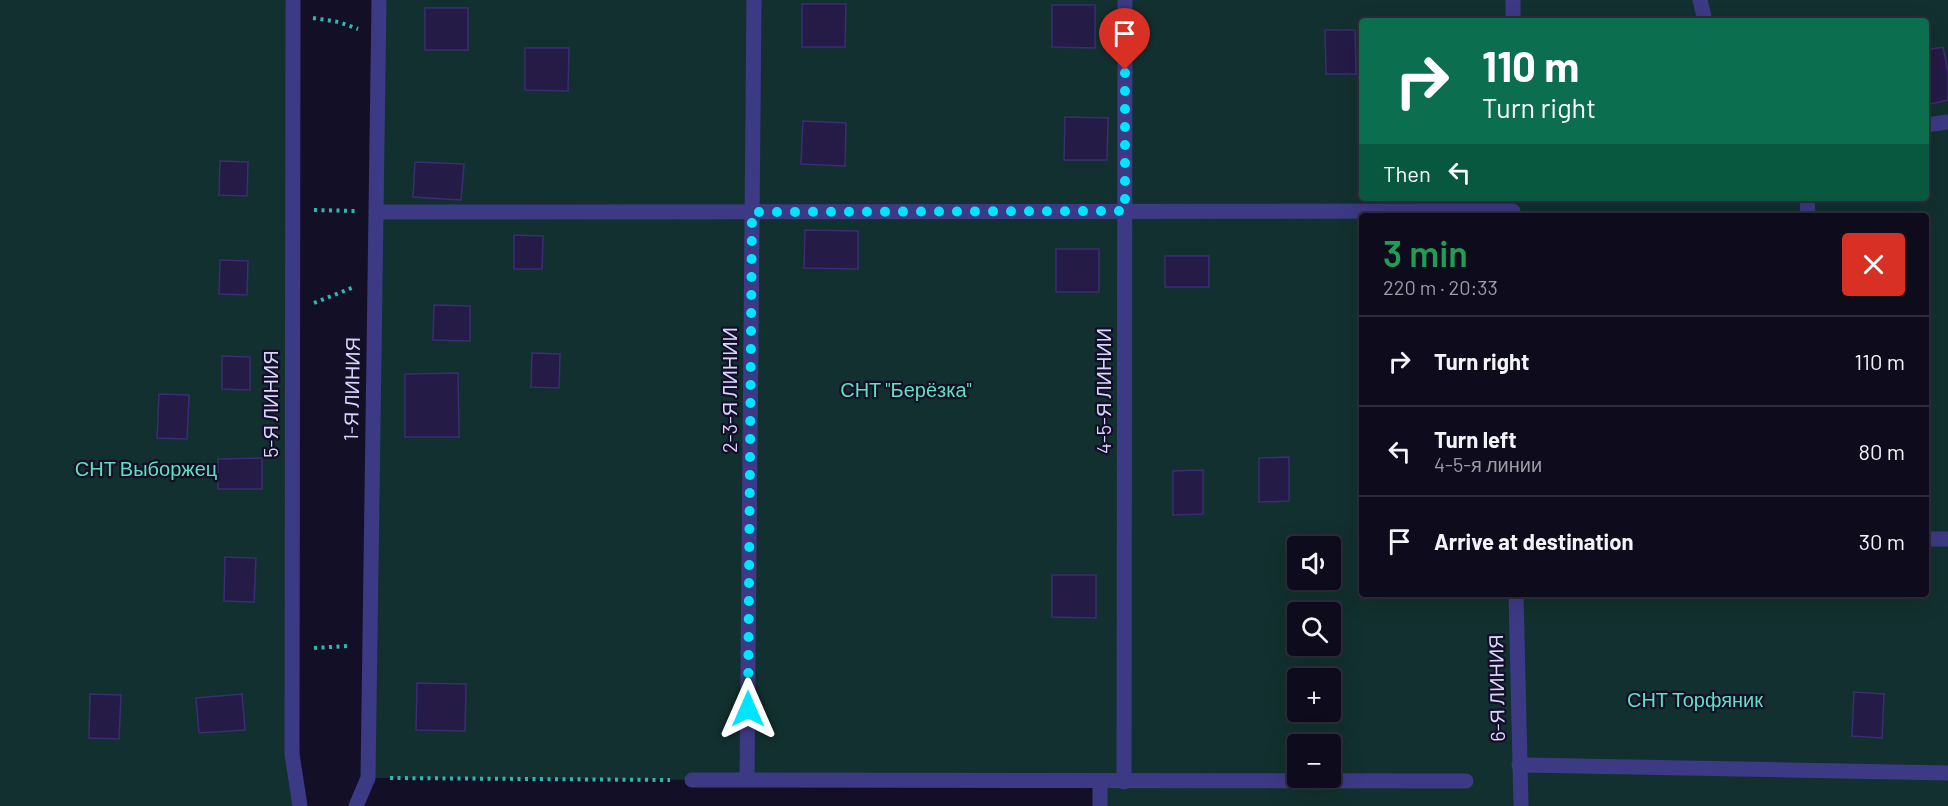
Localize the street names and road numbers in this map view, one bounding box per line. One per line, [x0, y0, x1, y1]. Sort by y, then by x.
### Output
street label: 2-3-Я ЛИНИИ [717, 327, 741, 453]
street label: 4-5-Я ЛИНИИ [1091, 328, 1115, 454]
street label: 1-Я ЛИНИЯ [338, 337, 364, 441]
street label: 5-Я ЛИНИЯ [258, 350, 282, 458]
street label: 6-Я ЛИНИЯ [1483, 634, 1509, 742]

